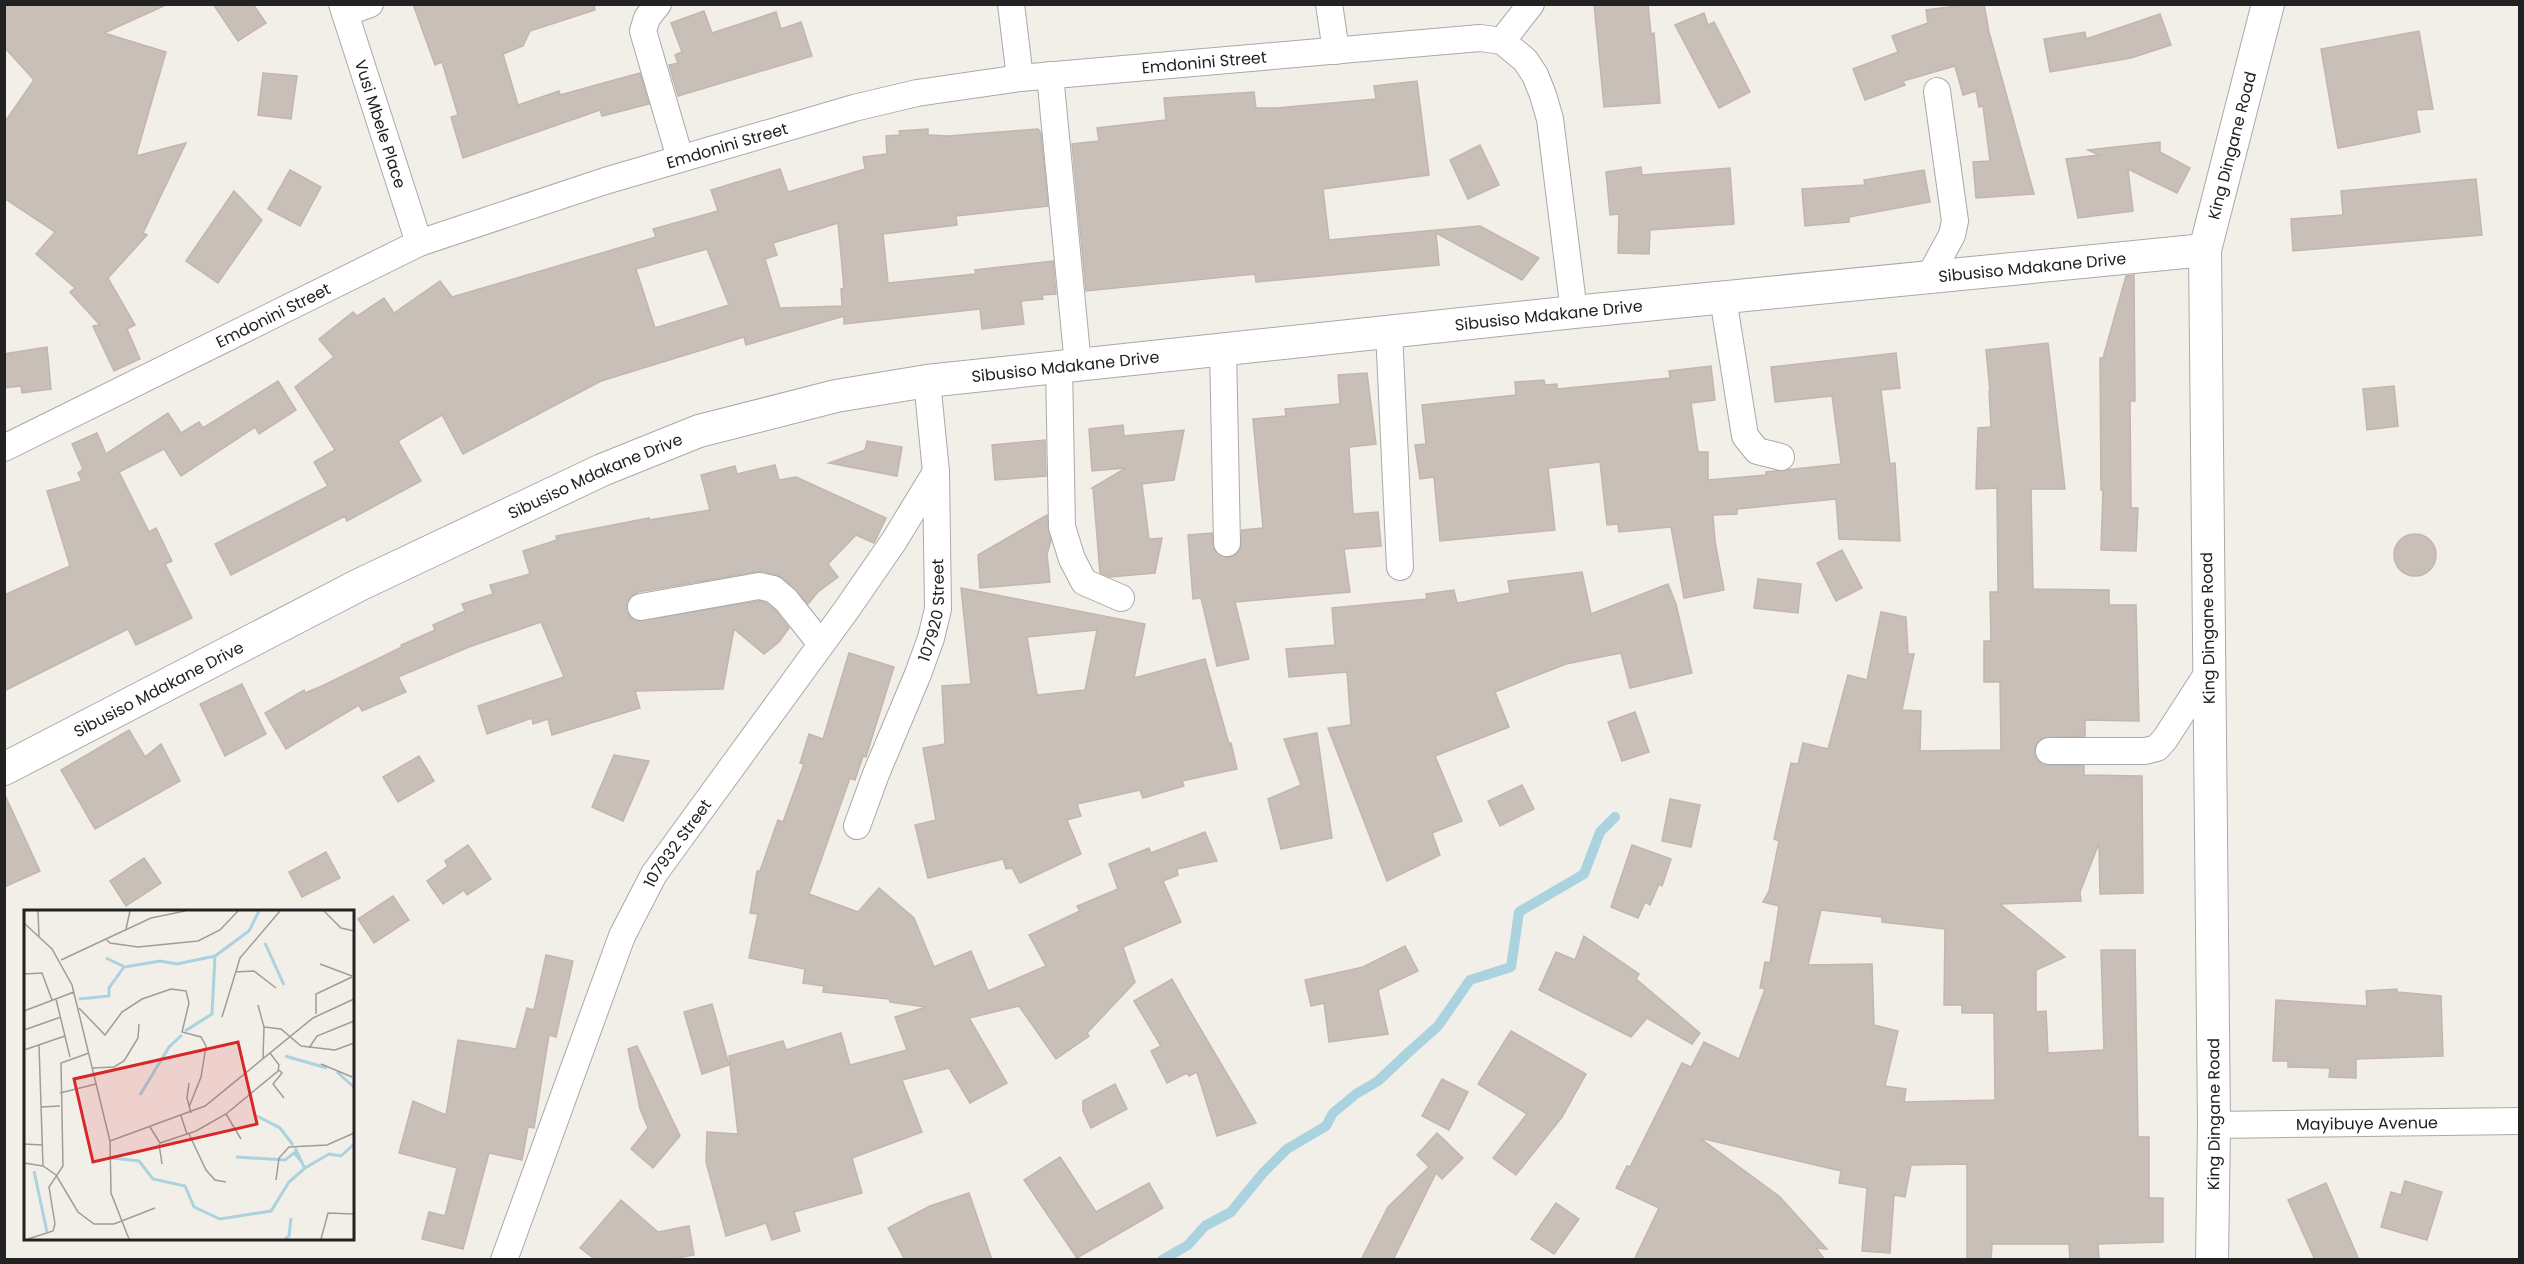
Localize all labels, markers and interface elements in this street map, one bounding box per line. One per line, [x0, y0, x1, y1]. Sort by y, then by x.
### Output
street label: Emdonini Street [1141, 45, 1268, 79]
street label: Vusi Mbele Place [349, 57, 412, 191]
street label: King Dingane Road [2202, 69, 2262, 222]
street label: Emdonini Street [664, 117, 790, 174]
street label: Sibusiso Mdakane Drive [1937, 246, 2127, 288]
street label: Emdonini Street [212, 277, 334, 353]
street label: Sibusiso Mdakane Drive [1454, 294, 1644, 336]
street label: Sibusiso Mdakane Drive [970, 345, 1160, 388]
street label: Sibusiso Mdakane Drive [504, 427, 686, 524]
street label: King Dingane Road [2195, 552, 2221, 704]
street label: 107920 Street [912, 558, 950, 665]
street label: Sibusiso Mdakane Drive [69, 635, 248, 743]
street label: 107932 Street [638, 794, 717, 891]
inset map [24, 910, 354, 1240]
street label: King Dingane Road [2202, 1038, 2226, 1190]
street label: Mayibuye Avenue [2296, 1111, 2438, 1135]

